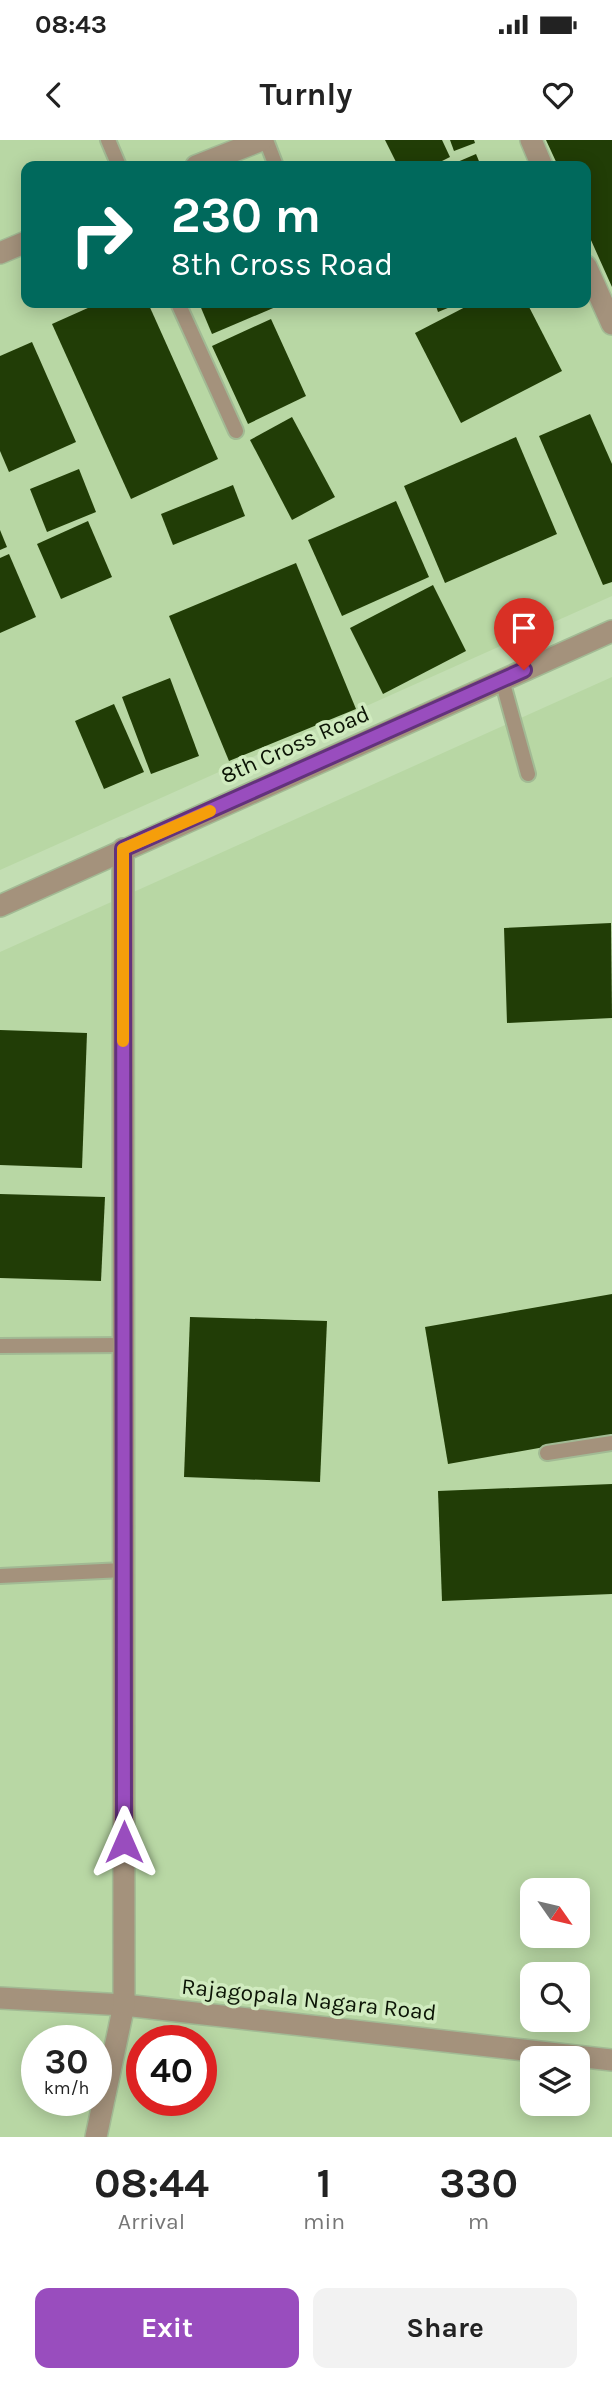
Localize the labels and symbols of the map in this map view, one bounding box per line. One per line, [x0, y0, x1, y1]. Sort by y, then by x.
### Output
pin [494, 598, 554, 670]
street label: 8th Cross Road [217, 700, 374, 789]
position arrow [87, 1805, 161, 1879]
north arrow [520, 1878, 590, 1948]
street label: Rajagopala Nagara Road [180, 1973, 438, 2026]
speed limit sign: 40 [126, 2025, 217, 2116]

